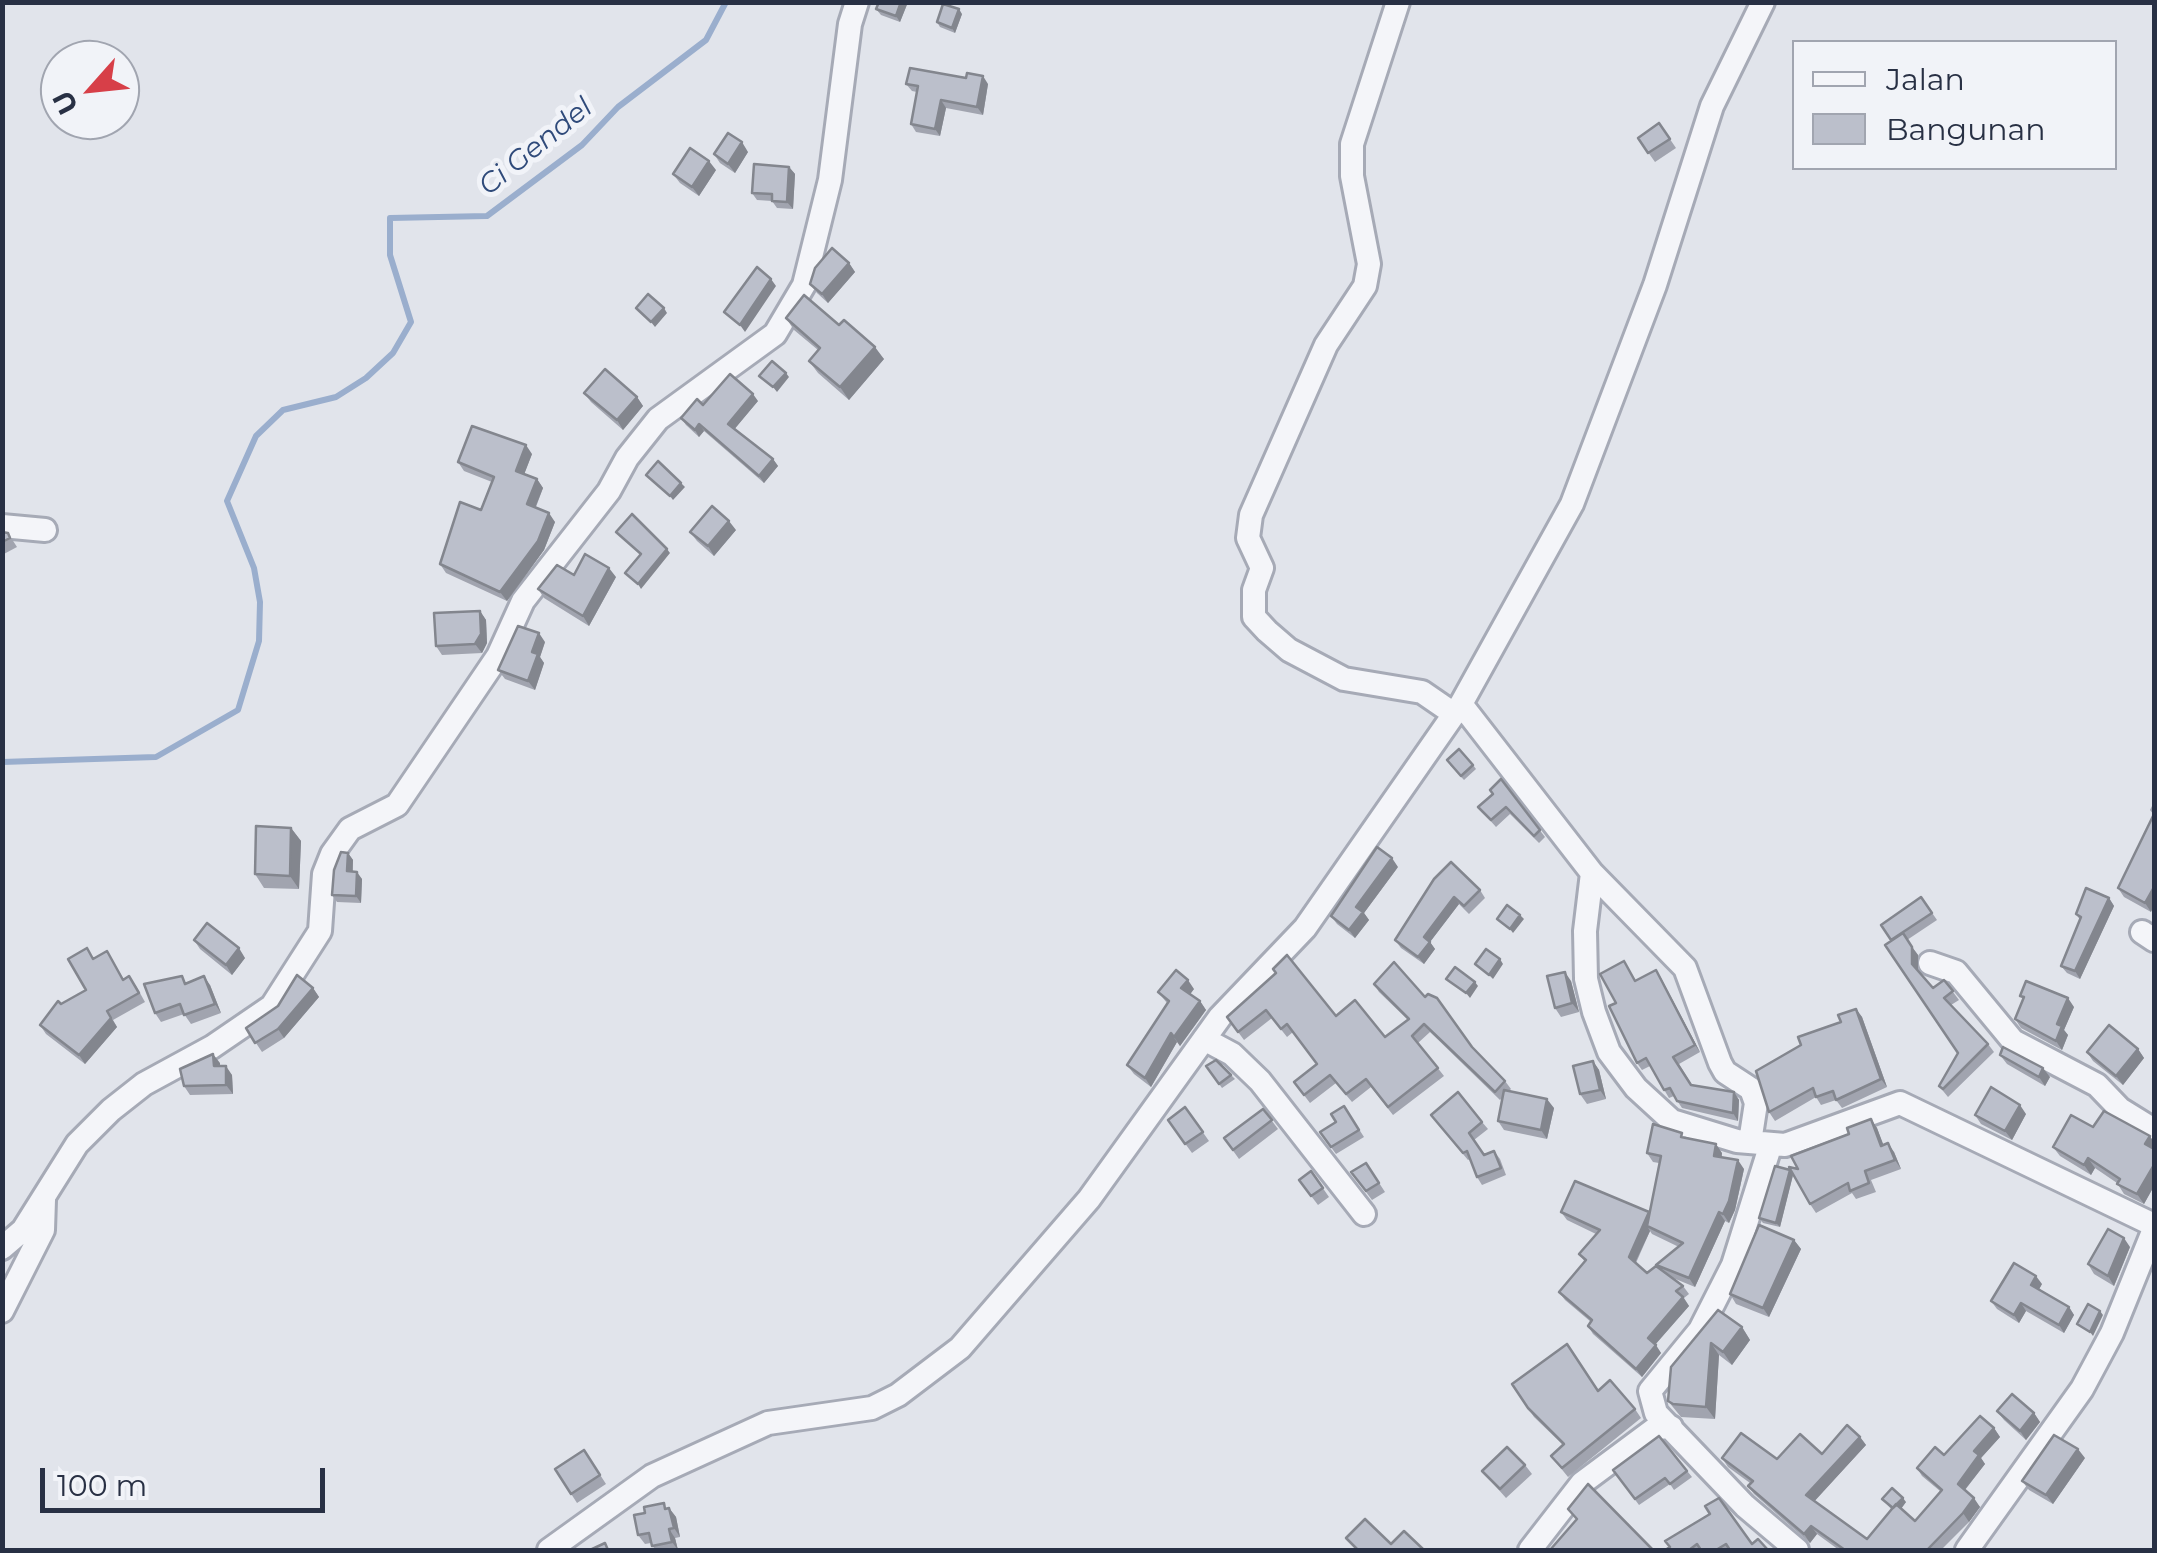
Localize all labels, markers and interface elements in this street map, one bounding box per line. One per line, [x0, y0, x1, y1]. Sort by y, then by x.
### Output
north arrow [40, 40, 140, 140]
legend [1792, 40, 2117, 170]
text: Jalan [1886, 61, 1965, 98]
text: U [45, 85, 85, 120]
water label: Ci Gendel [473, 91, 599, 203]
text: Bangunan [1886, 111, 2046, 148]
scale bar [45, 1448, 330, 1510]
text: 100 m [57, 1467, 147, 1504]

